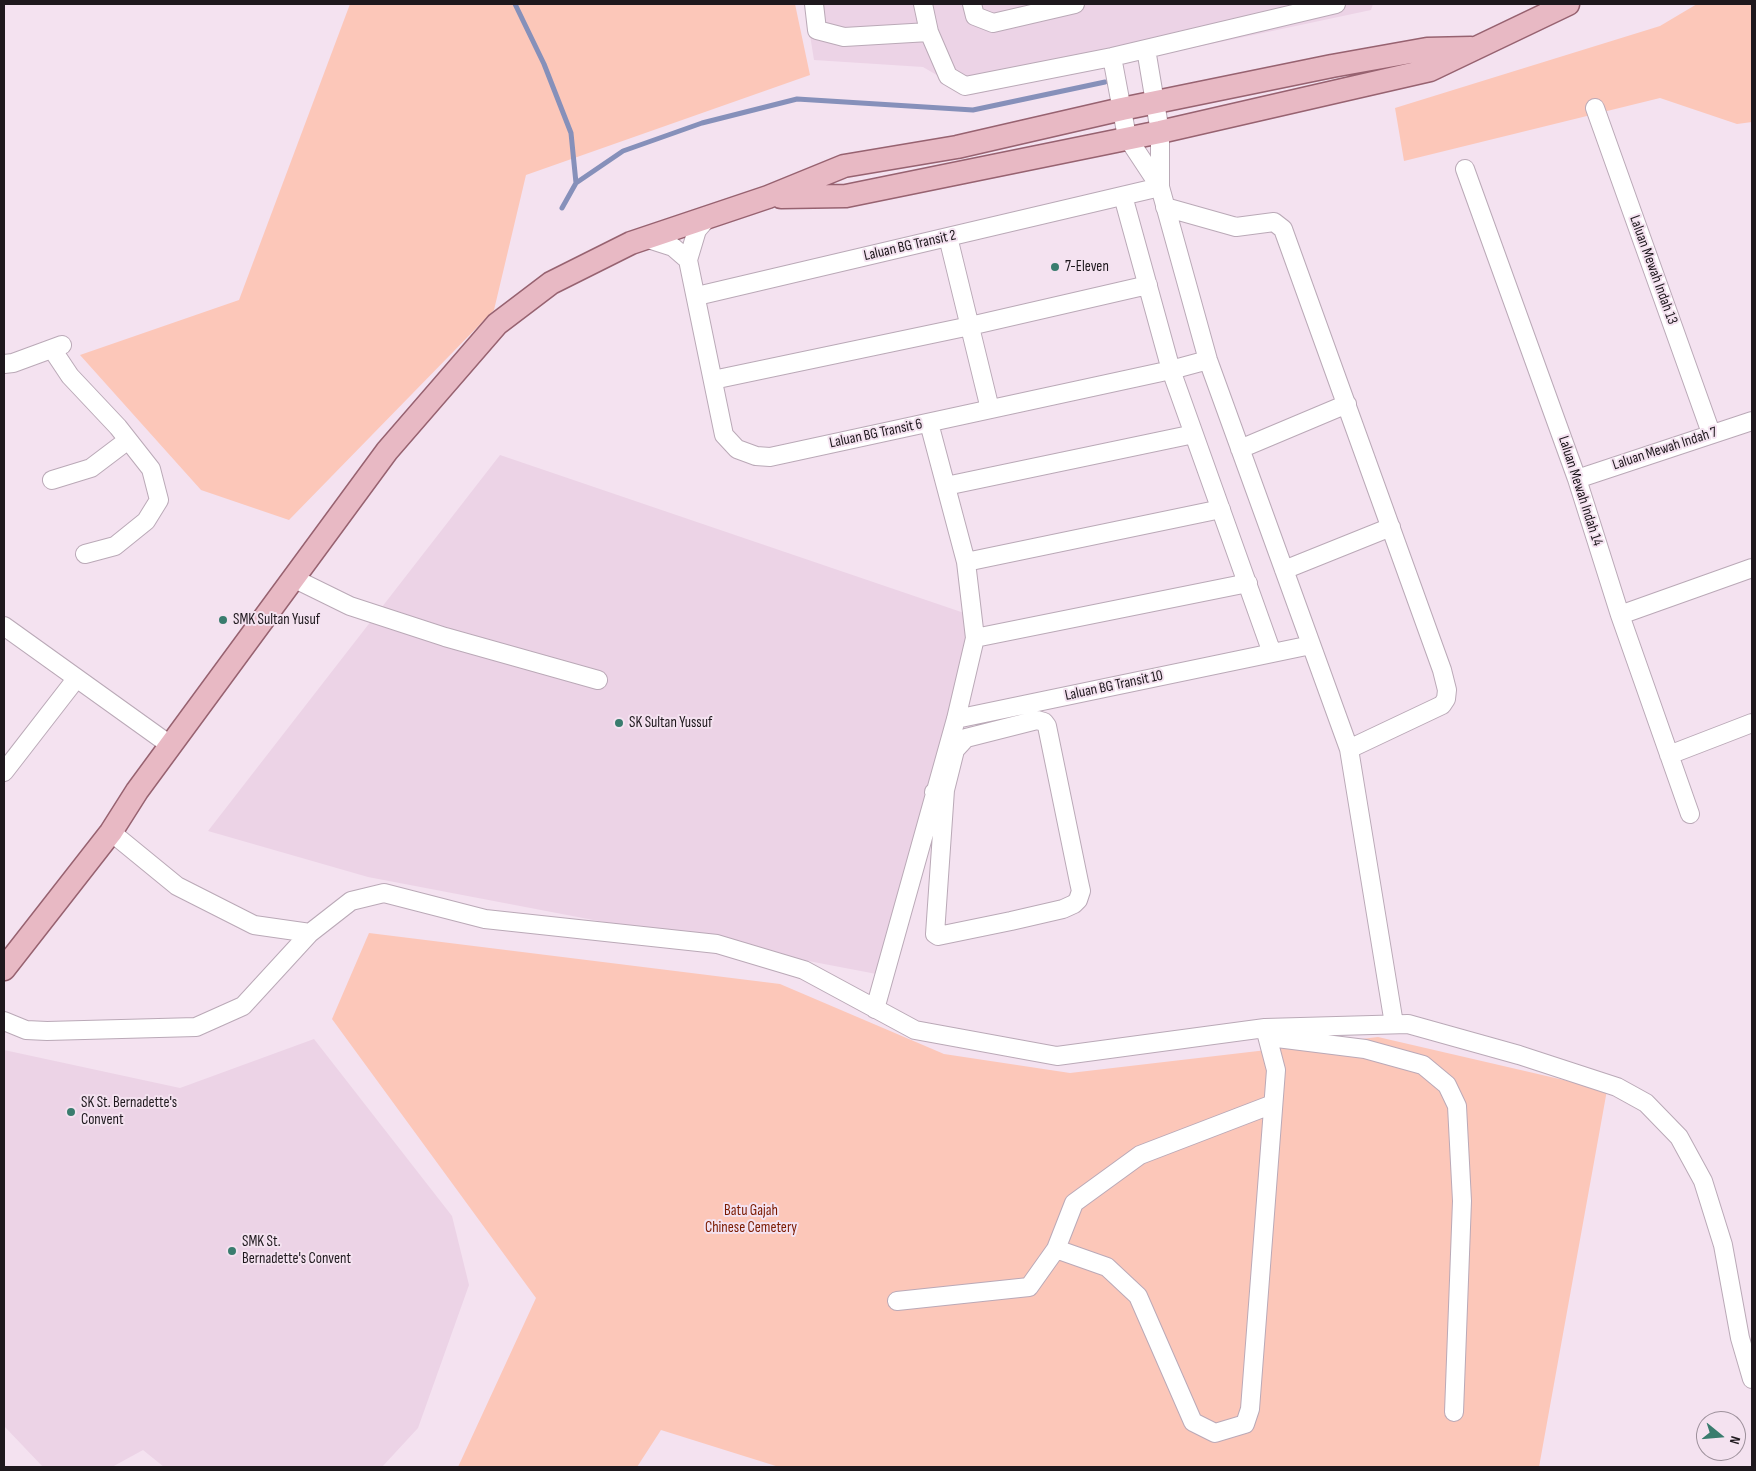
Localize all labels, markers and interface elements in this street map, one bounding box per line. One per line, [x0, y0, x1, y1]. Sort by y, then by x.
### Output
street label: Laluan Mewah Indah 13 [1625, 213, 1681, 327]
street label: Laluan BG Transit 2 [862, 227, 958, 265]
place label: 7-Eleven [1065, 258, 1109, 276]
marker: 7-Eleven [1049, 261, 1061, 273]
street label: Laluan BG Transit 6 [828, 415, 924, 453]
street label: Laluan Mewah Indah 7 [1610, 424, 1720, 474]
street label: Laluan Mewah Indah 14 [1554, 434, 1606, 548]
place label: SMK Sultan Yusuf [233, 611, 320, 629]
marker: SMK Sultan Yusuf [217, 614, 229, 626]
street label: Laluan BG Transit 10 [1063, 667, 1165, 705]
place label: SK Sultan Yussuf [629, 714, 712, 732]
marker: SK Sultan Yussuf [613, 717, 625, 729]
place label: SK St. Bernadette's Convent [81, 1094, 177, 1129]
marker: SK St. Bernadette's Convent [65, 1106, 77, 1118]
park label: Batu Gajah Chinese Cemetery [705, 1202, 797, 1237]
place label: SMK St. Bernadette's Convent [242, 1233, 351, 1268]
marker: SMK St. Bernadette's Convent [226, 1245, 238, 1257]
north arrow [1696, 1411, 1746, 1461]
text: N [1726, 1434, 1744, 1446]

